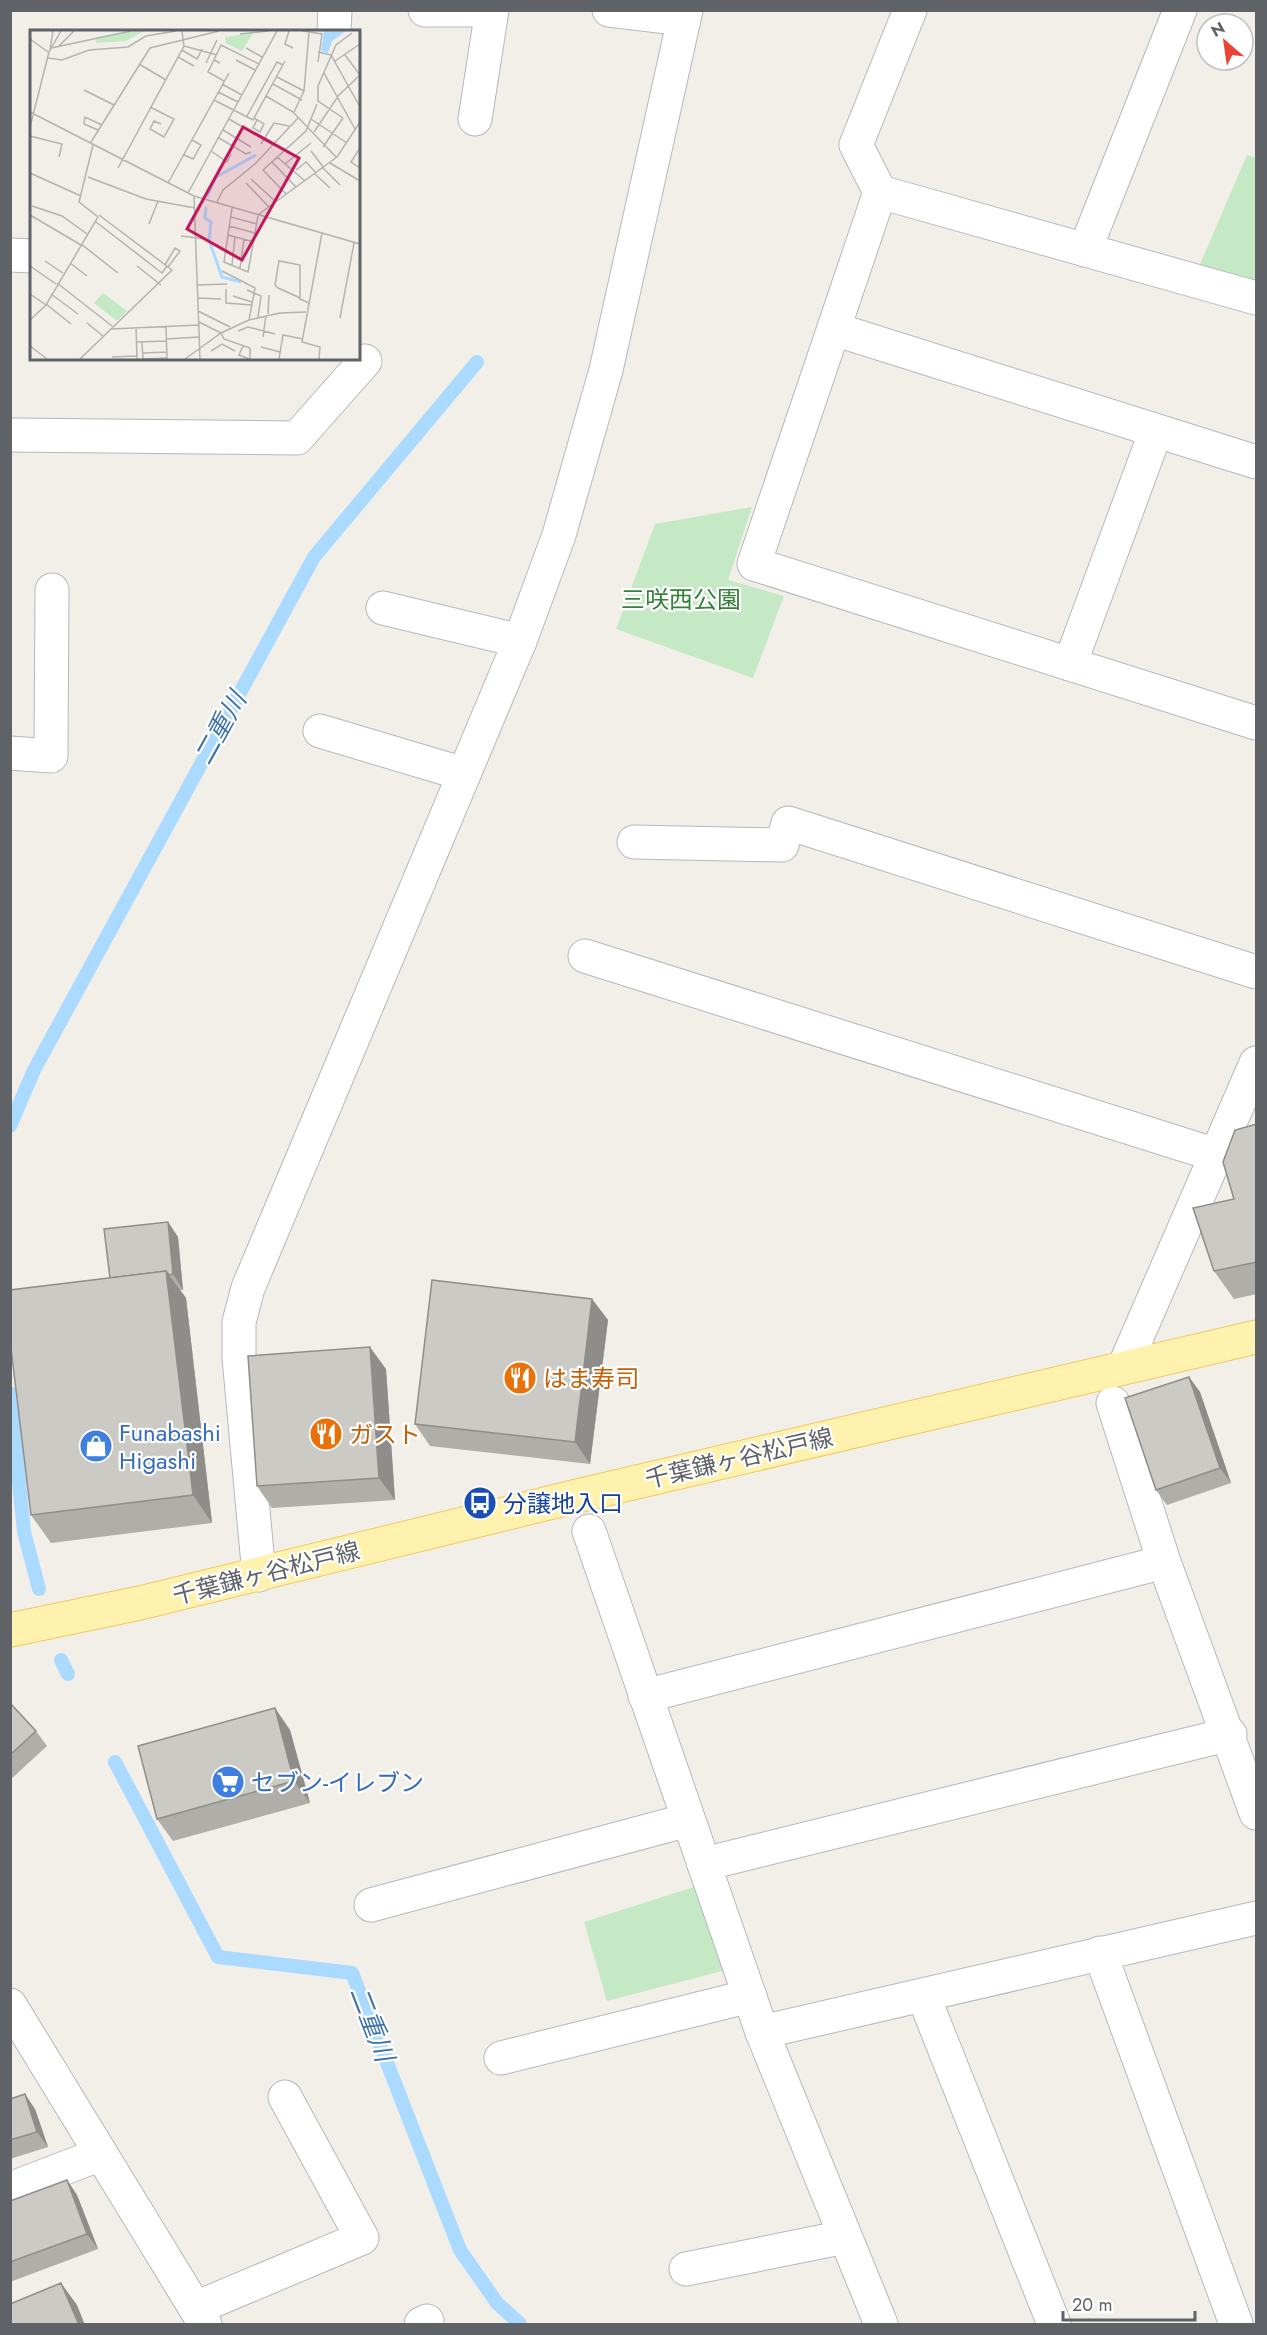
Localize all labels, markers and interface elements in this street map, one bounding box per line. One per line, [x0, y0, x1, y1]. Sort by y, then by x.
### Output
north arrow [1195, 12, 1255, 72]
text: N [1207, 16, 1229, 42]
inset map [30, 30, 360, 360]
park label: 三咲西公園 [621, 582, 741, 617]
water label: 二重川 [184, 682, 257, 771]
restaurant icon: はま寿司 [502, 1360, 538, 1396]
place label: はま寿司 [543, 1361, 639, 1396]
place label: Funabashi Higashi [119, 1415, 221, 1478]
restaurant icon: ガスト [308, 1416, 344, 1452]
place label: ガスト [349, 1417, 421, 1452]
street label: 千葉鎌ヶ谷松戸線 [642, 1419, 836, 1497]
shop icon: Funabashi Higashi [78, 1428, 114, 1464]
bus stop icon: 分譲地入口 [462, 1485, 498, 1521]
place label: 分譲地入口 [503, 1486, 623, 1521]
street label: 千葉鎌ヶ谷松戸線 [169, 1533, 363, 1613]
supermarket icon: セブン-イレブン [210, 1764, 246, 1800]
place label: セブン-イレブン [251, 1765, 424, 1800]
water label: 二重川 [340, 1981, 405, 2070]
scale bar [1063, 2284, 1195, 2322]
text: 20 m [1072, 2292, 1112, 2318]

